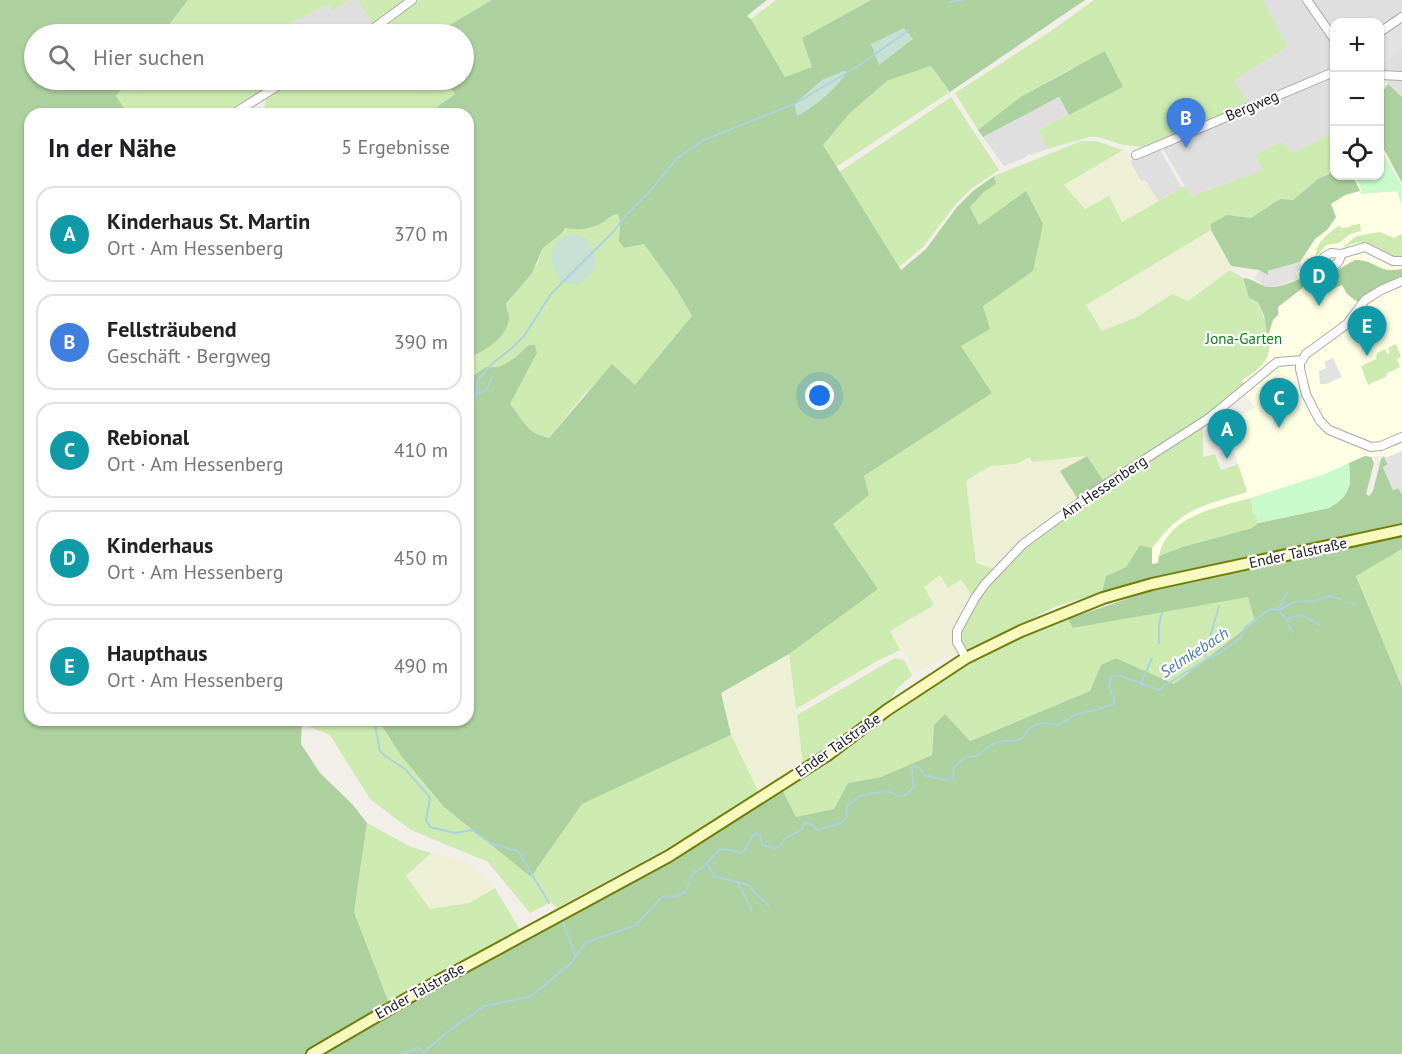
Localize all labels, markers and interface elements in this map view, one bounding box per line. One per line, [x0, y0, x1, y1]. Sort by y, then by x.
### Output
map controls [1330, 18, 1384, 180]
button: + [1330, 18, 1384, 72]
search box [24, 24, 474, 90]
icon: search [45, 41, 78, 74]
text: Hier suchen [93, 43, 205, 71]
button: − [1330, 72, 1384, 126]
street label: Bergweg [1222, 86, 1281, 125]
pin: B [1166, 98, 1206, 148]
button: locate [1330, 126, 1384, 180]
text: In der Nähe [48, 131, 176, 164]
text: 5 Ergebnisse [341, 134, 450, 160]
text: Kinderhaus St. Martin [107, 207, 310, 235]
text: A [63, 221, 76, 247]
text: 370 m [394, 221, 448, 247]
text: Ort · Am Hessenberg [107, 235, 284, 261]
pin: D [1300, 256, 1338, 306]
pin: E [1348, 306, 1386, 356]
text: Fellsträubend [107, 315, 237, 343]
text: B [64, 329, 75, 355]
text: 390 m [394, 329, 448, 355]
park label: Jona-Garten [1205, 329, 1282, 348]
text: Geschäft · Bergweg [107, 343, 271, 369]
pin: C [1260, 378, 1298, 428]
your location [805, 381, 834, 410]
pin: A [1208, 410, 1246, 459]
text: Rebional [107, 423, 189, 451]
text: C [64, 437, 75, 463]
text: 410 m [394, 437, 448, 463]
text: Ort · Am Hessenberg [107, 451, 284, 477]
street label: Am Hessenberg [1057, 451, 1150, 522]
text: Kinderhaus [107, 531, 213, 559]
street label: Ender Talstraße [1247, 533, 1349, 572]
text: D [63, 545, 76, 571]
text: 450 m [394, 545, 448, 571]
text: Ort · Am Hessenberg [107, 559, 284, 585]
water label: Selmkebach [1156, 623, 1232, 681]
text: Haupthaus [107, 639, 208, 667]
text: E [64, 653, 75, 679]
text: 490 m [394, 653, 448, 679]
text: Ort · Am Hessenberg [107, 667, 284, 693]
street label: Ender Talstraße [791, 708, 884, 781]
street label: Ender Talstraße [372, 958, 468, 1023]

